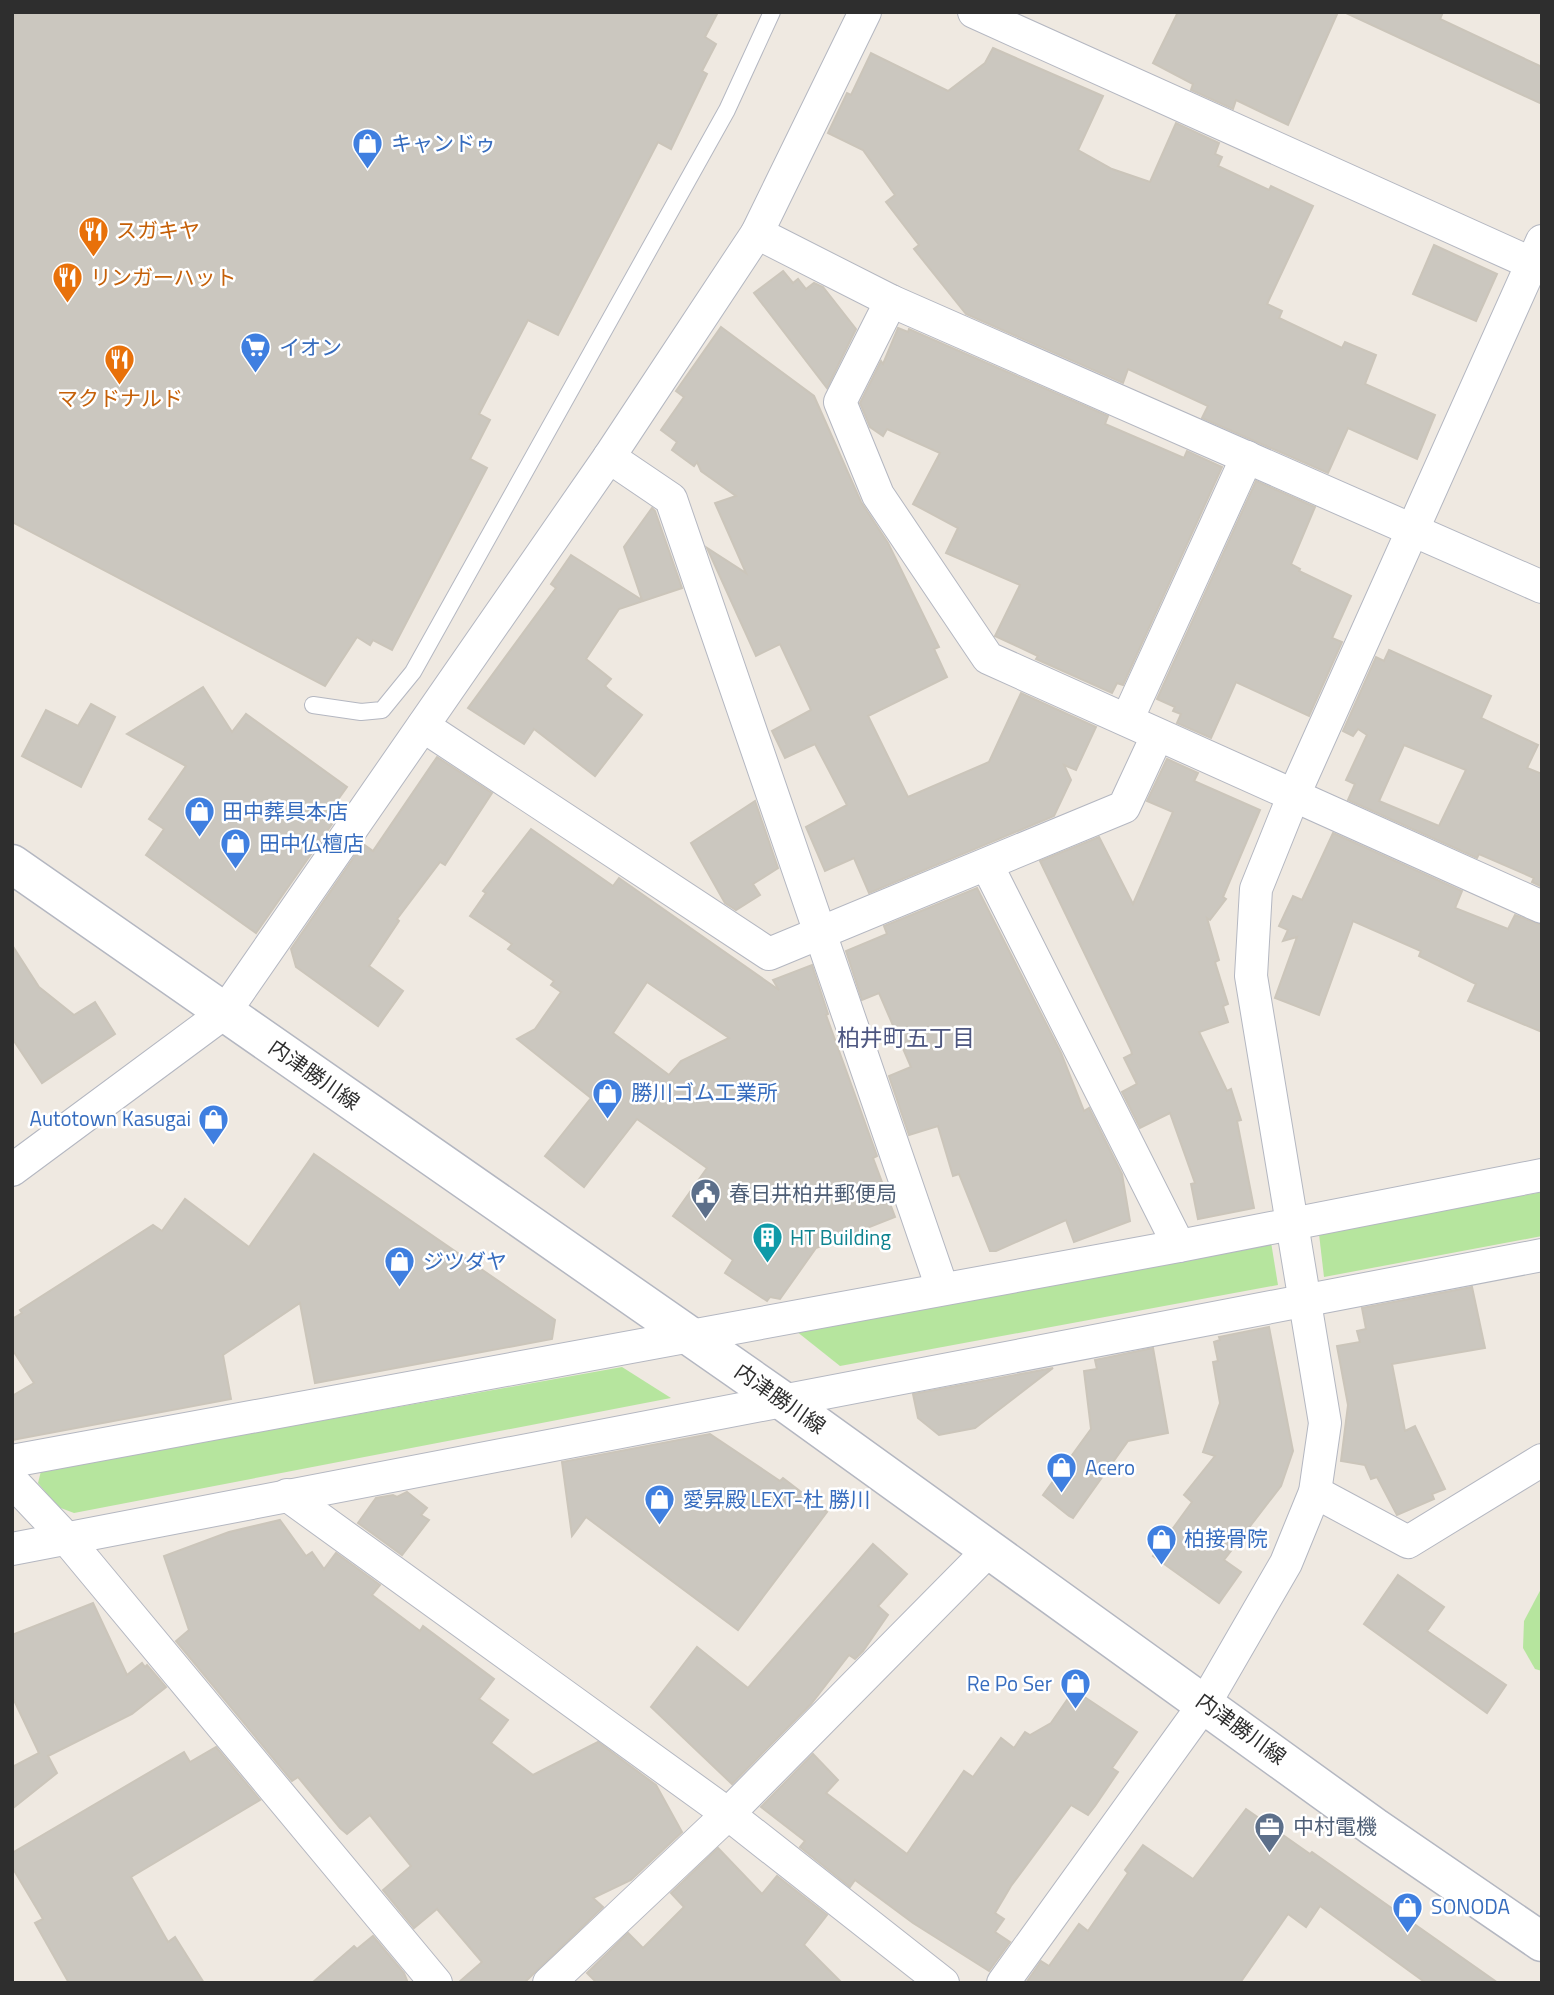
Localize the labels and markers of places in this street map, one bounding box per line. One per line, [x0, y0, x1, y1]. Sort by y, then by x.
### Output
shop icon: キャンドゥ [351, 127, 385, 171]
place label: キャンドゥ [391, 127, 496, 159]
restaurant icon: スガキヤ [76, 214, 110, 258]
place label: スガキヤ [116, 214, 200, 246]
restaurant icon: リンガーハット [50, 261, 84, 305]
place label: リンガーハット [90, 261, 237, 293]
supermarket icon: イオン [239, 331, 273, 375]
place label: イオン [279, 331, 342, 363]
restaurant icon: マクドナルド [103, 342, 137, 386]
place label: マクドナルド [57, 382, 183, 414]
shop icon: 田中葬具本店 [182, 795, 216, 839]
place label: 田中葬具本店 [222, 795, 348, 827]
shop icon: 田中仏檀店 [219, 827, 253, 871]
place label: 田中仏檀店 [259, 827, 364, 859]
shop icon: 勝川ゴム工業所 [591, 1076, 625, 1120]
place label: 勝川ゴム工業所 [631, 1076, 778, 1108]
place label: Autotown Kasugai [29, 1102, 191, 1134]
shop icon: Autotown Kasugai [197, 1102, 231, 1146]
public building icon: 春日井柏井郵便局 [689, 1177, 723, 1221]
place label: 春日井柏井郵便局 [729, 1177, 897, 1209]
building icon: HT Building [750, 1221, 784, 1265]
place label: HT Building [790, 1221, 891, 1253]
shop icon: ジツダヤ [383, 1245, 417, 1289]
place label: ジツダヤ [423, 1245, 507, 1277]
shop icon: Acero [1045, 1451, 1079, 1495]
place label: Acero [1085, 1451, 1135, 1483]
shop icon: 愛昇殿 LEXT-杜 勝川 [643, 1483, 677, 1527]
place label: 愛昇殿 LEXT-杜 勝川 [683, 1483, 871, 1515]
shop icon: 柏接骨院 [1144, 1522, 1178, 1566]
place label: 柏接骨院 [1184, 1522, 1268, 1554]
place label: Re Po Ser [967, 1667, 1052, 1699]
shop icon: Re Po Ser [1058, 1667, 1092, 1711]
office icon: 中村電機 [1253, 1810, 1287, 1854]
place label: 中村電機 [1293, 1810, 1377, 1842]
shop icon: SONODA [1391, 1890, 1425, 1934]
place label: SONODA [1431, 1890, 1511, 1922]

